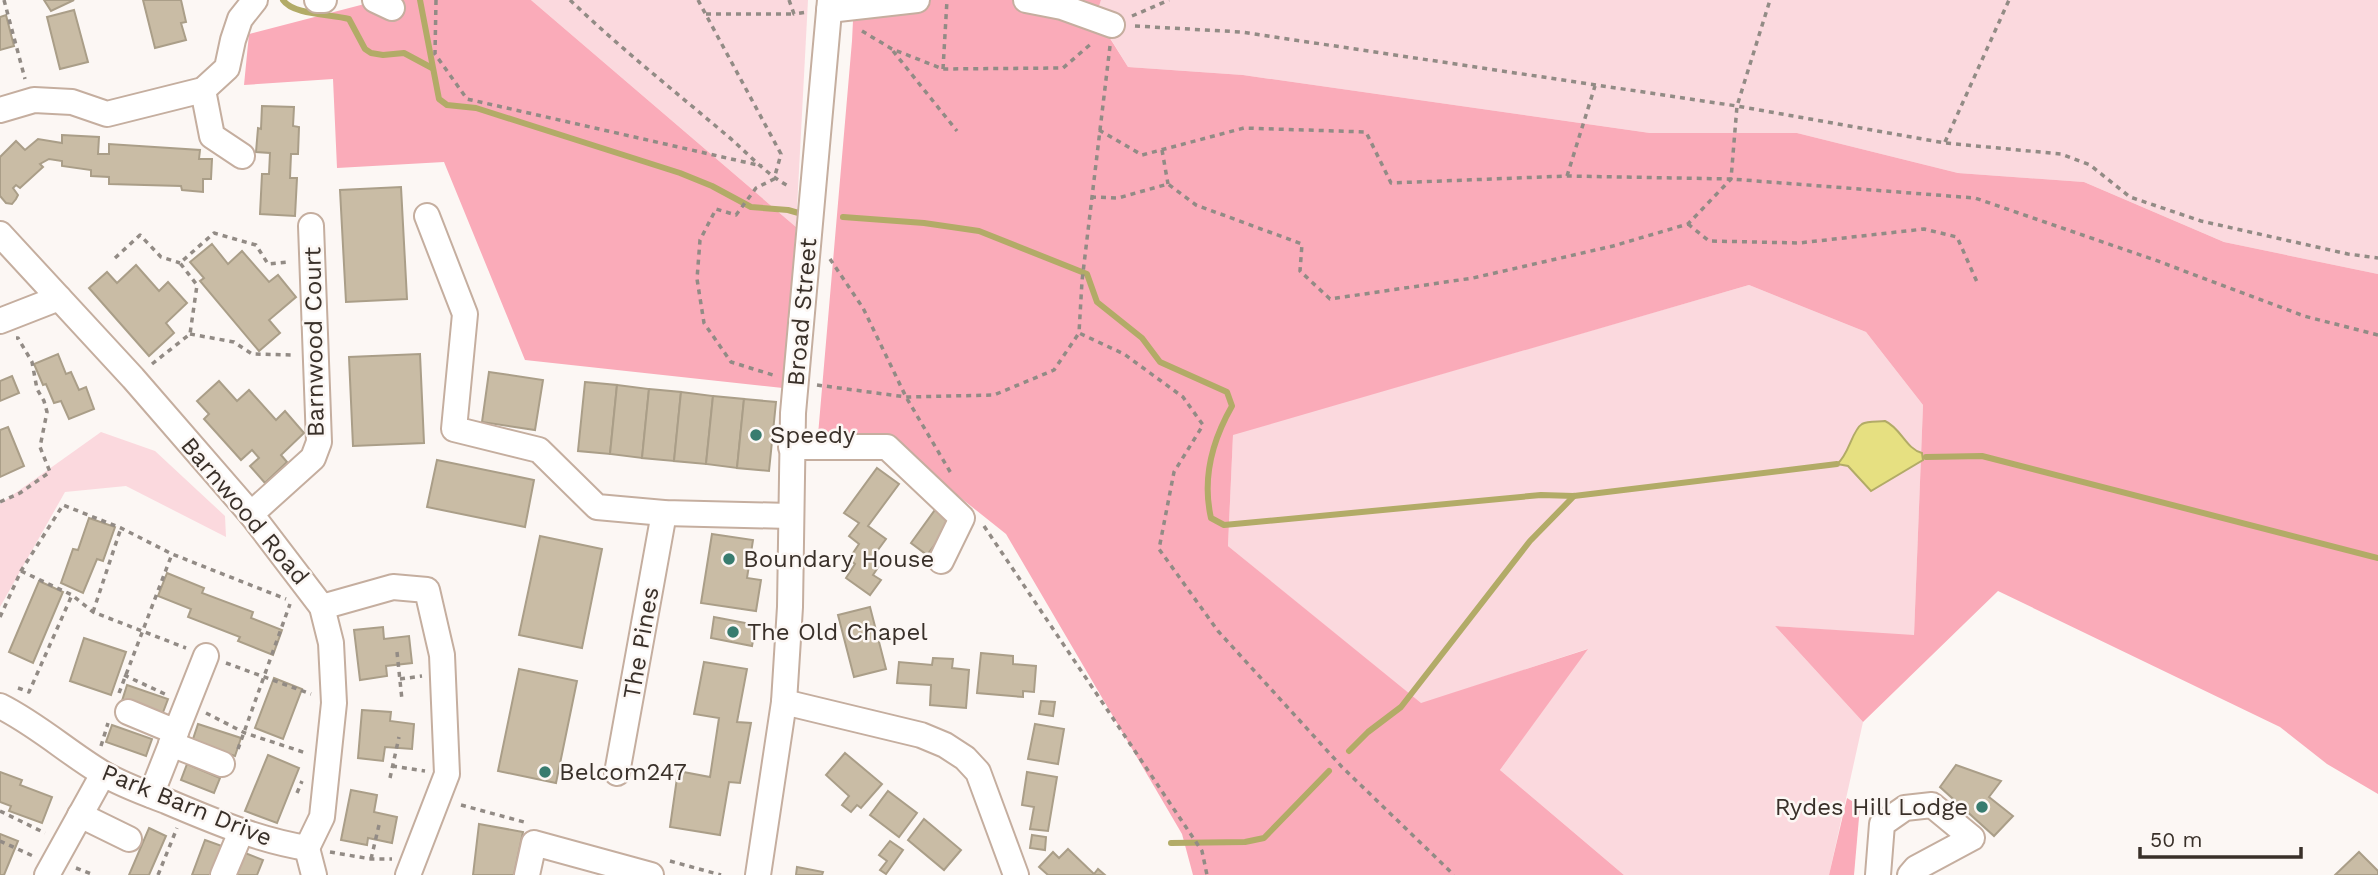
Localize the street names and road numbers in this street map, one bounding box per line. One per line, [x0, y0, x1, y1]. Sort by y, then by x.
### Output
street label: Broad Street [782, 237, 822, 387]
street label: Barnwood Court [298, 247, 330, 437]
street label: Barnwood Road [175, 432, 315, 590]
street label: The Pines [617, 585, 665, 701]
street label: Park Barn Drive [98, 758, 276, 852]

